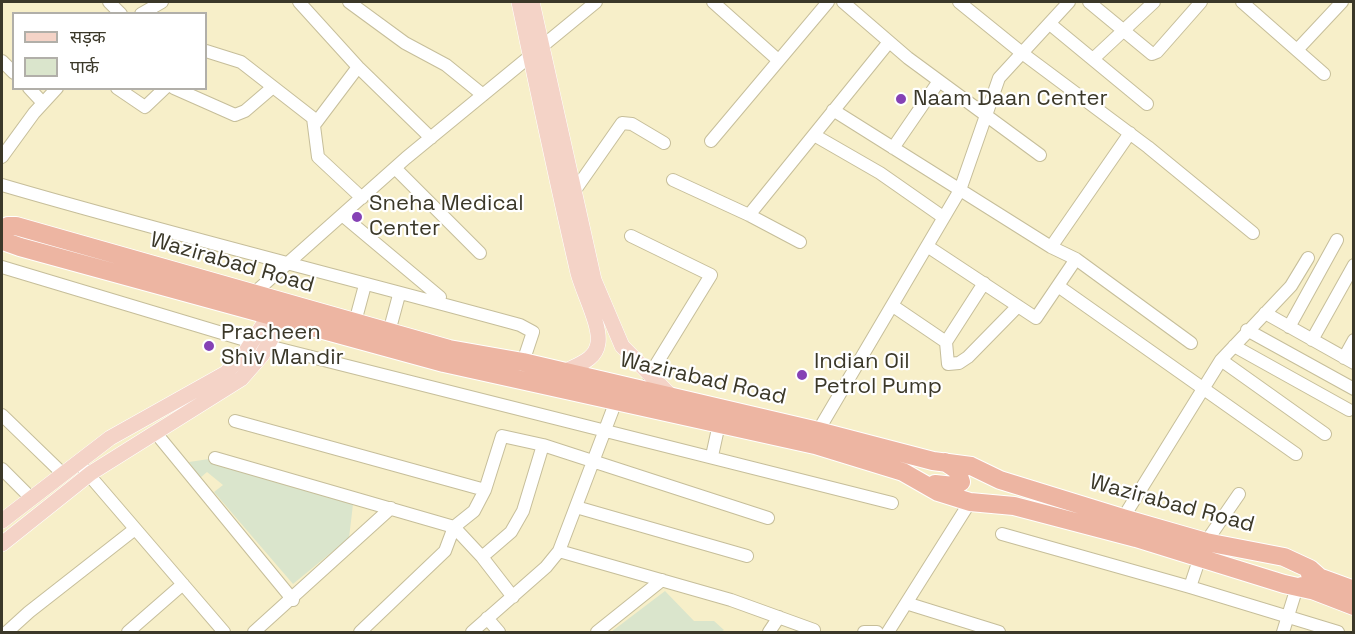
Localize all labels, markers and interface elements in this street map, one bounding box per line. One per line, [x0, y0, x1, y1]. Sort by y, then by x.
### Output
legend [12, 12, 207, 90]
text: सड़क [70, 25, 106, 48]
text: पार्क [70, 55, 99, 78]
place label: Naam Daan Center [913, 86, 1108, 112]
marker: Naam Daan Center [894, 92, 908, 106]
place label: Sneha Medical Center [369, 191, 524, 242]
marker: Sneha Medical Center [350, 210, 364, 224]
street label: Wazirabad Road [147, 227, 317, 299]
place label: Pracheen Shiv Mandir [221, 320, 344, 372]
marker: Pracheen Shiv Mandir [202, 339, 216, 353]
street label: Wazirabad Road [617, 347, 789, 411]
place label: Indian Oil Petrol Pump [814, 349, 942, 400]
marker: Indian Oil Petrol Pump [795, 368, 809, 382]
street label: Wazirabad Road [1087, 469, 1257, 539]

